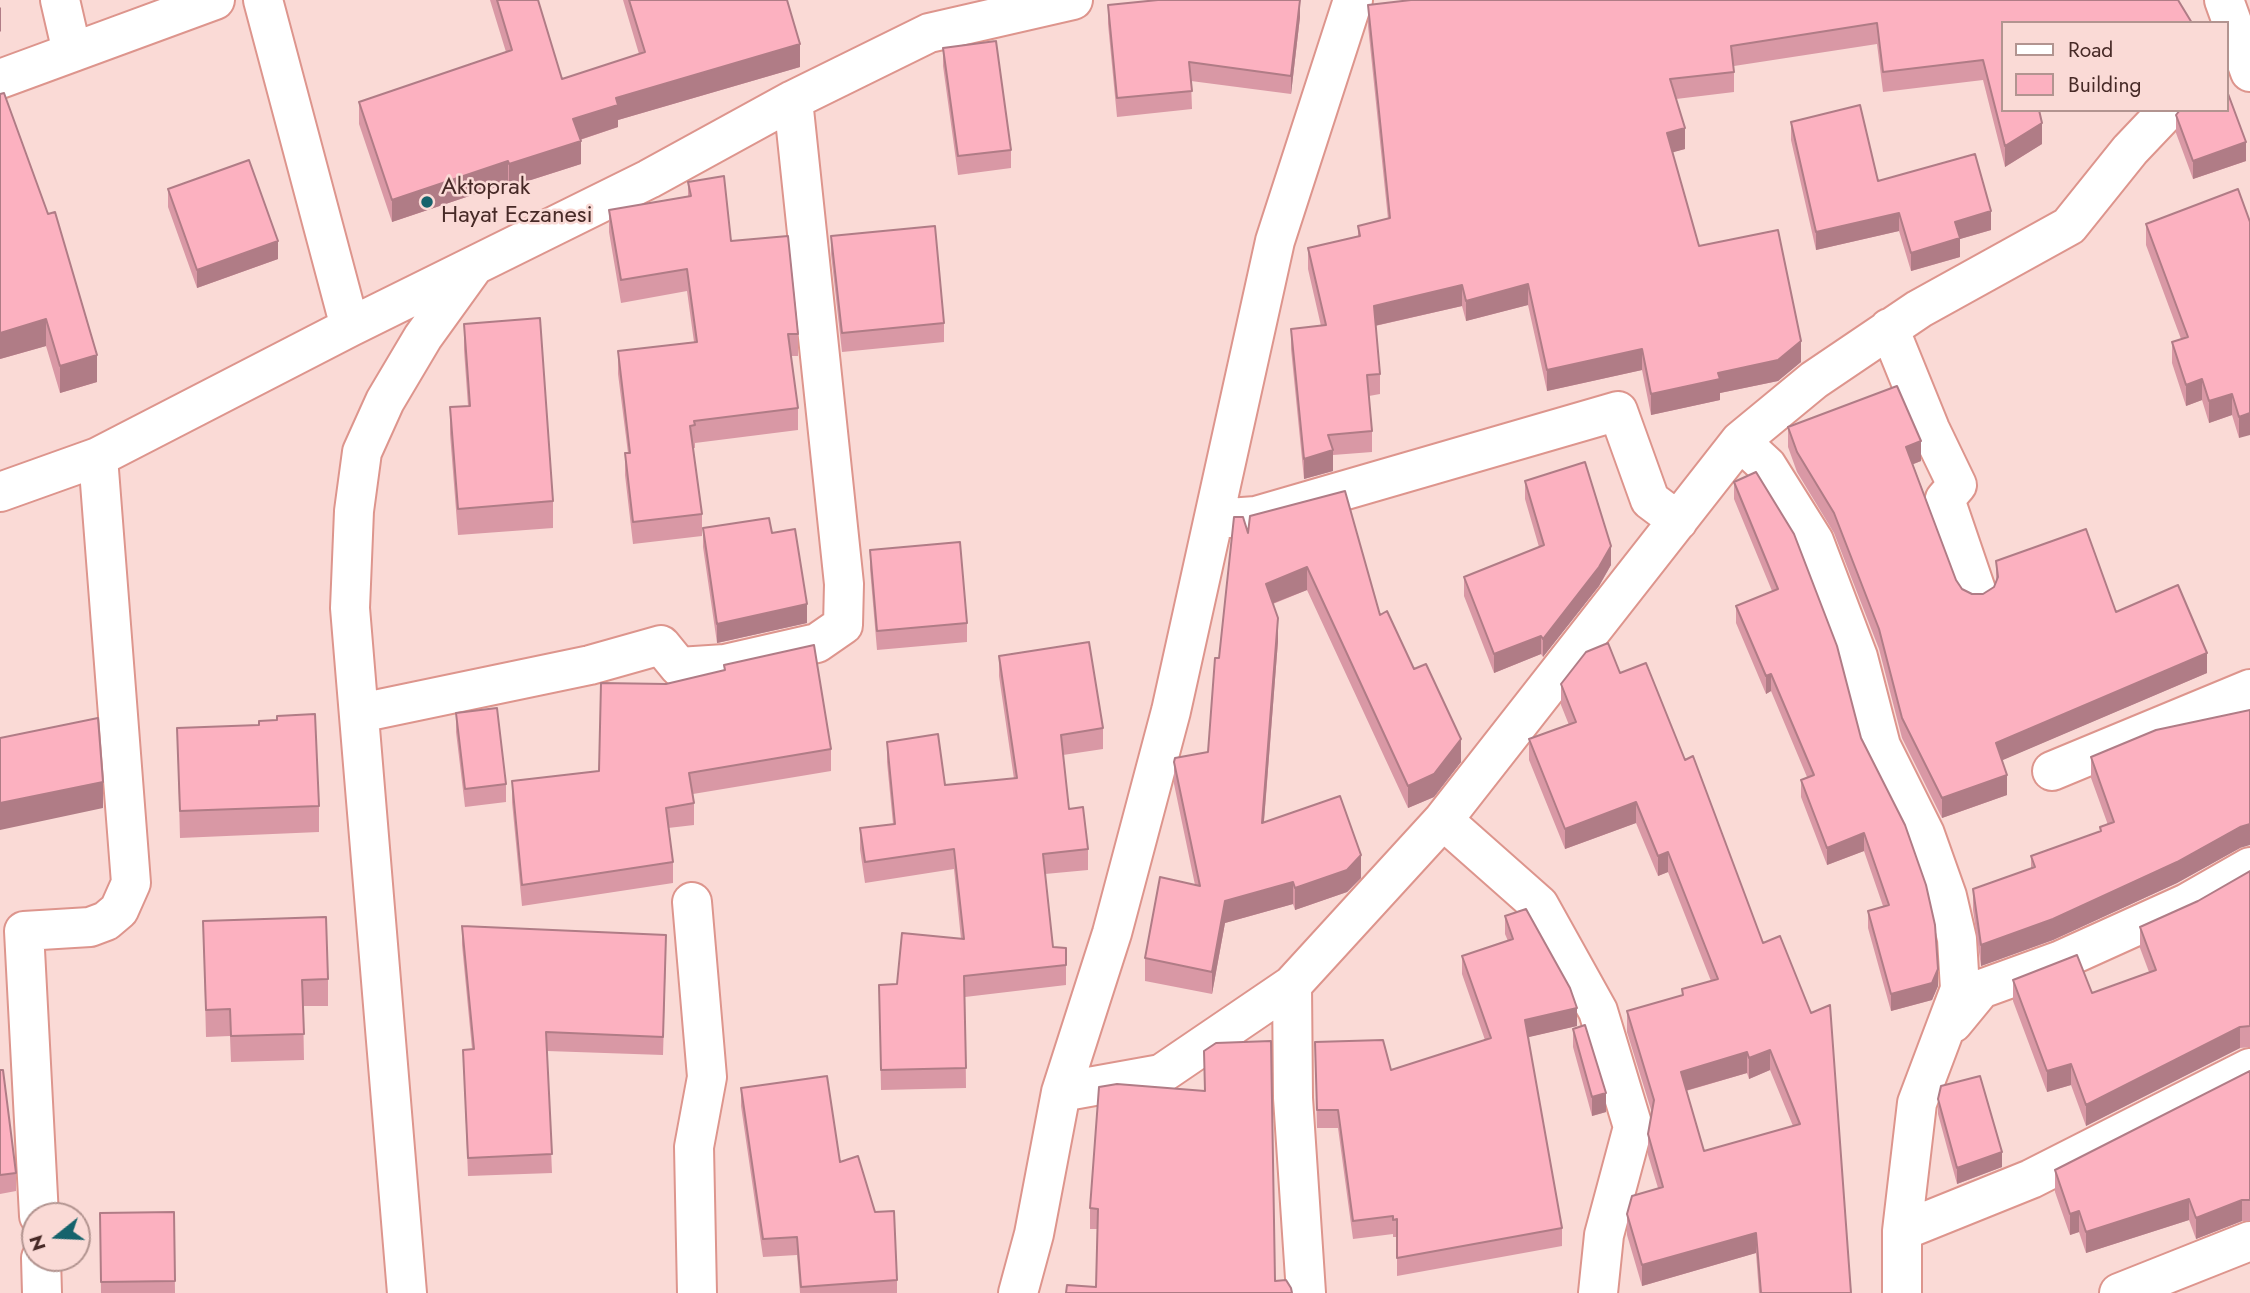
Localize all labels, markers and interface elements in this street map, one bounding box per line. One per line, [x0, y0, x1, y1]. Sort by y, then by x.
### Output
legend [2002, 21, 2229, 112]
text: Road [2068, 35, 2113, 65]
text: Building [2068, 70, 2141, 100]
place label: Aktoprak Hayat Eczanesi [441, 174, 593, 230]
marker: Aktoprak Hayat Eczanesi [419, 194, 435, 210]
north arrow [21, 1202, 91, 1272]
text: N [22, 1232, 53, 1254]

